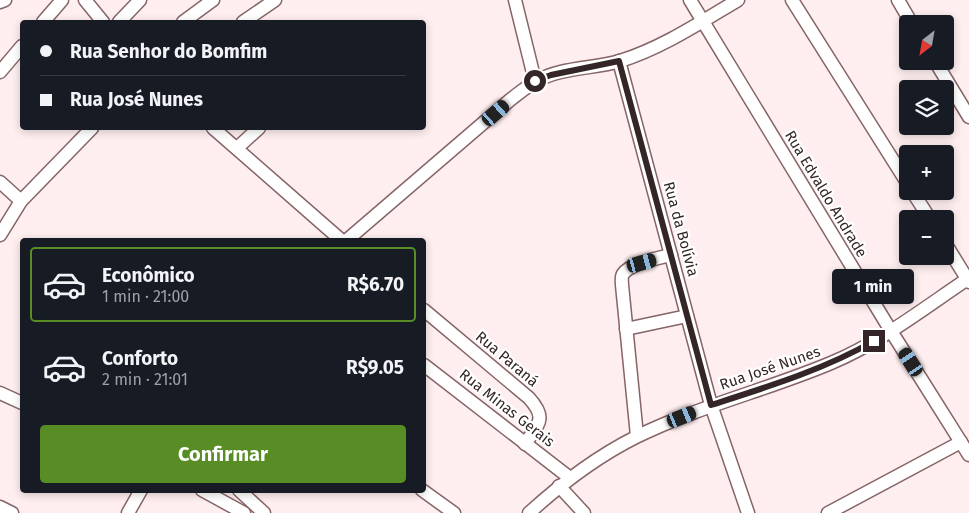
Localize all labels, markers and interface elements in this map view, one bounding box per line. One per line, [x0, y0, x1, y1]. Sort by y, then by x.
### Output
north arrow [899, 15, 954, 70]
map controls [899, 15, 954, 265]
text: Rua Senhor do Bomfim [70, 40, 267, 63]
route start [524, 70, 546, 92]
button: layers [899, 80, 954, 135]
text: Rua José Nunes [70, 88, 203, 111]
car [479, 97, 512, 129]
street label: Rua Edvaldo Andrade [781, 127, 871, 261]
button: + [899, 145, 954, 200]
street label: Rua da Bolívia [660, 180, 702, 278]
button: − [899, 210, 954, 265]
car [625, 252, 658, 274]
icon: car [42, 262, 87, 307]
text: Econômico [102, 264, 195, 287]
callout: 1 min [833, 268, 915, 304]
text: R$6.70 [347, 273, 404, 296]
text: 1 min [854, 277, 892, 296]
text: 1 min · 21:00 [102, 287, 189, 306]
street label: Rua Paraná [472, 328, 542, 390]
route end [863, 330, 885, 352]
street label: Rua José Nunes [717, 342, 823, 394]
icon: car [42, 345, 87, 390]
car [896, 345, 925, 379]
text: Conforto [102, 347, 178, 370]
text: R$9.05 [346, 356, 404, 379]
street label: Rua Minas Gerais [456, 365, 558, 451]
text: 2 min · 21:01 [102, 370, 188, 389]
car [665, 404, 698, 430]
button: Confirmar [40, 425, 406, 483]

